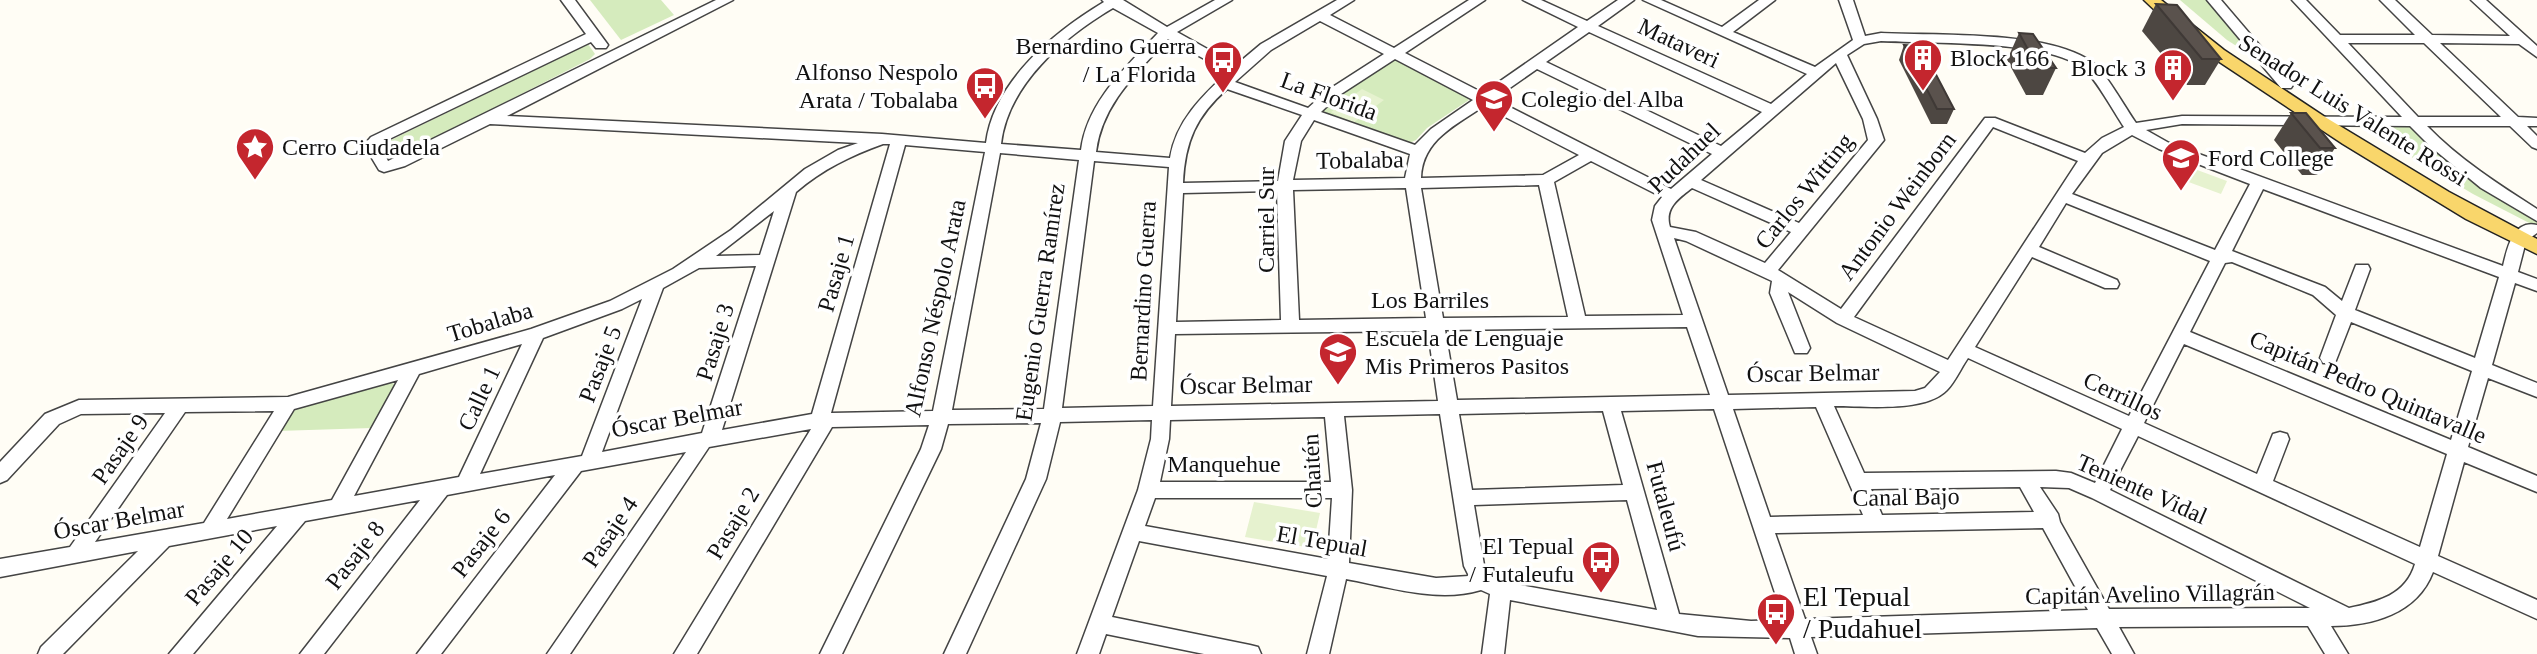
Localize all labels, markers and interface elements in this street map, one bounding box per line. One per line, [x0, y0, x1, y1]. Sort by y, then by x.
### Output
street label: Mataveri [1634, 13, 1724, 73]
street label: Senador Luis Valente Rossi [2234, 29, 2472, 191]
place label: Bernardino Guerra / La Florida [1015, 33, 1196, 87]
building icon: Block 166 [1902, 37, 1944, 92]
bus stop icon: Bernardino Guerra / La Florida [1202, 39, 1244, 94]
place label: Block 166 [1950, 45, 2049, 71]
building icon: Block 3 [2152, 47, 2194, 102]
place label: Block 3 [2071, 55, 2146, 81]
place label: Alfonso Nespolo Arata / Tobalaba [795, 59, 958, 113]
bus stop icon: Alfonso Nespolo Arata / Tobalaba [964, 65, 1006, 120]
street label: La Florida [1277, 67, 1381, 126]
school or university icon: Colegio del Alba [1473, 78, 1515, 133]
place label: Colegio del Alba [1521, 86, 1684, 112]
street label: Pudahuel [1643, 117, 1725, 198]
place icon: Cerro Ciudadela [234, 126, 276, 181]
street label: Antonio Weinborn [1833, 127, 1961, 285]
street label: Carlos Witting [1750, 128, 1858, 254]
place label: Cerro Ciudadela [282, 134, 440, 160]
school or university icon: Ford College [2160, 137, 2202, 192]
place label: Ford College [2208, 145, 2334, 171]
street label: Tobalaba [1316, 146, 1404, 174]
street label: Carriel Sur [1253, 167, 1279, 273]
street label: Eugenio Guerra Ramírez [1010, 181, 1070, 423]
street label: Alfonso Néspolo Arata [899, 197, 971, 419]
street label: Bernardino Guerra [1125, 200, 1161, 382]
street label: Pasaje 1 [813, 231, 859, 315]
street label: Los Barriles [1371, 287, 1489, 313]
street label: Tobalaba [444, 297, 536, 347]
street label: Pasaje 3 [691, 300, 739, 384]
street label: Pasaje 5 [574, 322, 626, 406]
place label: Escuela de Lenguaje Mis Primeros Pasitos [1365, 325, 1569, 379]
street label: Capitán Pedro Quintavalle [2246, 325, 2490, 449]
school or university icon: Escuela de Lenguaje Mis Primeros Pasitos [1317, 331, 1359, 386]
street label: Óscar Belmar [1746, 359, 1880, 387]
street label: Calle 1 [453, 361, 505, 435]
street label: Cerrillos [2079, 366, 2167, 426]
street label: Óscar Belmar [1179, 371, 1313, 399]
street label: Óscar Belmar [609, 394, 745, 442]
street label: Pasaje 9 [87, 409, 153, 489]
street label: Chaitén [1297, 433, 1327, 509]
street label: Teniente Vidal [2073, 449, 2211, 529]
street label: Manquehue [1167, 451, 1281, 477]
street label: Futaleufú [1642, 458, 1690, 554]
street label: Pasaje 2 [701, 482, 765, 564]
street label: Canal Bajo [1852, 483, 1960, 511]
street label: Pasaje 4 [577, 492, 643, 572]
street label: Óscar Belmar [51, 496, 187, 544]
street label: Pasaje 6 [446, 504, 516, 582]
street label: Pasaje 8 [320, 516, 390, 594]
street label: El Tepual [1275, 520, 1370, 562]
street label: Pasaje 10 [180, 524, 258, 610]
place label: El Tepual / Futaleufu [1469, 533, 1574, 587]
bus stop icon: El Tepual / Futaleufu [1580, 539, 1622, 594]
street label: Capitán Avelino Villagrán [2025, 579, 2275, 609]
place label: El Tepual / Pudahuel [1803, 581, 1922, 644]
bus stop icon: El Tepual / Pudahuel [1755, 591, 1797, 646]

